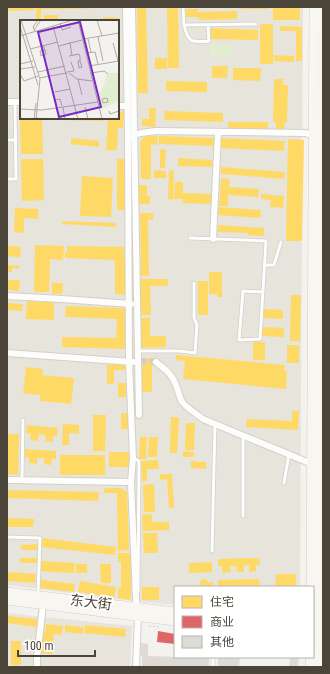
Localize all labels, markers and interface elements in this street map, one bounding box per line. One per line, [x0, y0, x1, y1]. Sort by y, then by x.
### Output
inset map [20, 20, 119, 119]
legend [174, 586, 314, 658]
street label: 东大街 [69, 592, 113, 612]
text: 住宅 [210, 595, 234, 609]
text: 商业 [210, 615, 234, 629]
scale bar [18, 632, 95, 658]
text: 其他 [210, 635, 234, 649]
text: 100 m [24, 639, 54, 653]

